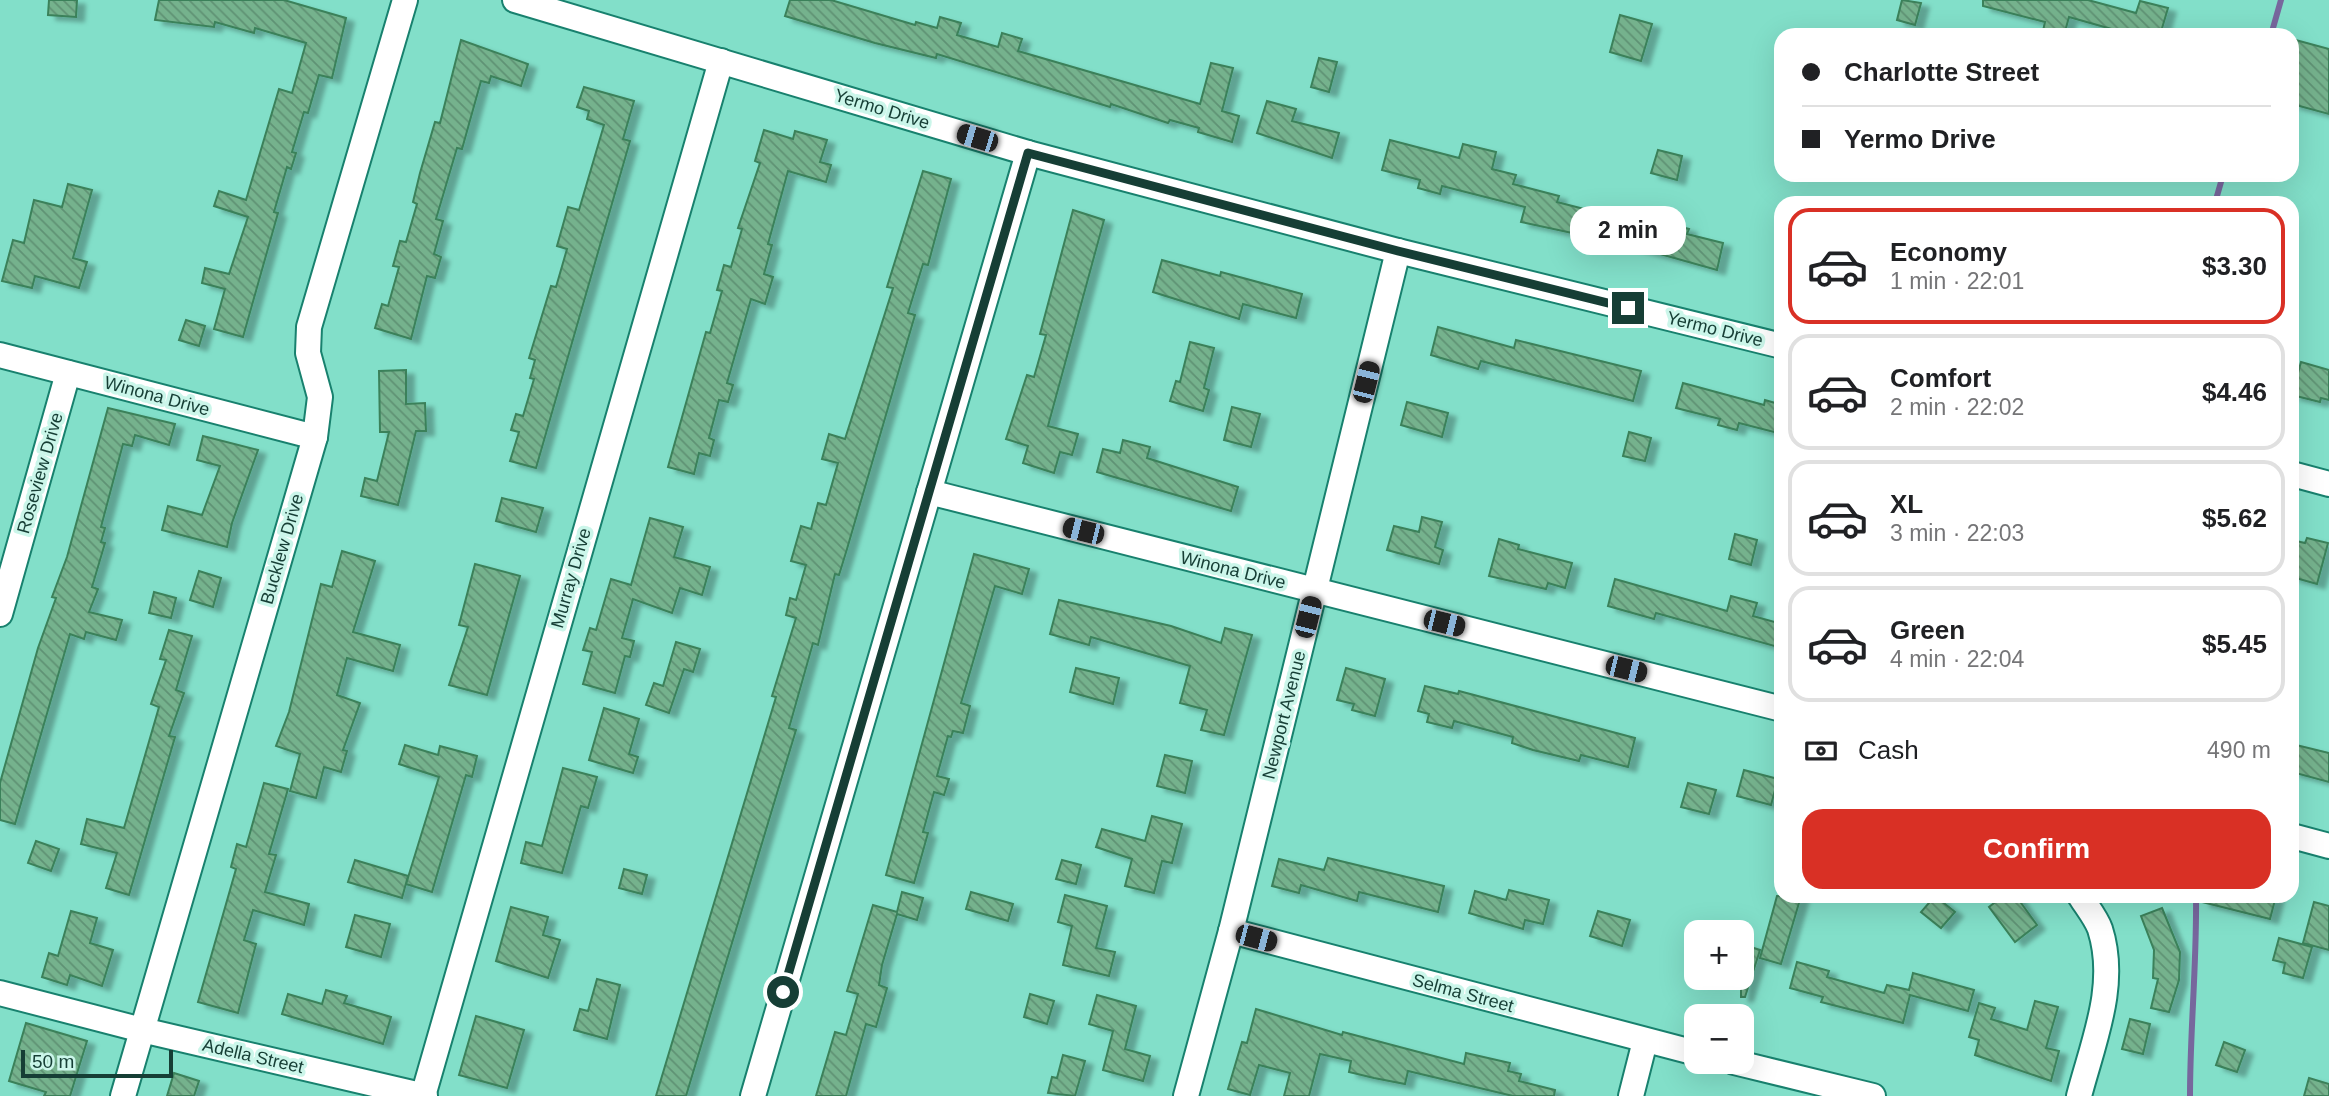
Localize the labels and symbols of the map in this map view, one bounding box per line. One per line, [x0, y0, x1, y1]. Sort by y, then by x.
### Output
street label: Yermo Drive [832, 85, 932, 133]
car [954, 122, 1001, 154]
callout: 2 min [1570, 206, 1686, 256]
route end [1612, 292, 1644, 324]
street label: Yermo Drive [1665, 307, 1765, 351]
car [1351, 359, 1382, 405]
street label: Winona Drive [102, 372, 212, 420]
street label: Roseview Drive [13, 410, 67, 536]
street label: Bucklew Drive [257, 491, 307, 607]
car [1061, 516, 1106, 546]
street label: Murray Drive [547, 526, 595, 630]
street label: Winona Drive [1178, 547, 1288, 593]
car [1293, 594, 1324, 640]
car [1422, 608, 1467, 638]
street label: Newport Avenue [1258, 649, 1310, 781]
car [1604, 654, 1649, 684]
car [1233, 922, 1280, 954]
street label: Selma Street [1410, 970, 1516, 1016]
route start [767, 976, 799, 1008]
street label: Adella Street [201, 1035, 305, 1077]
scale bar [21, 1047, 173, 1079]

